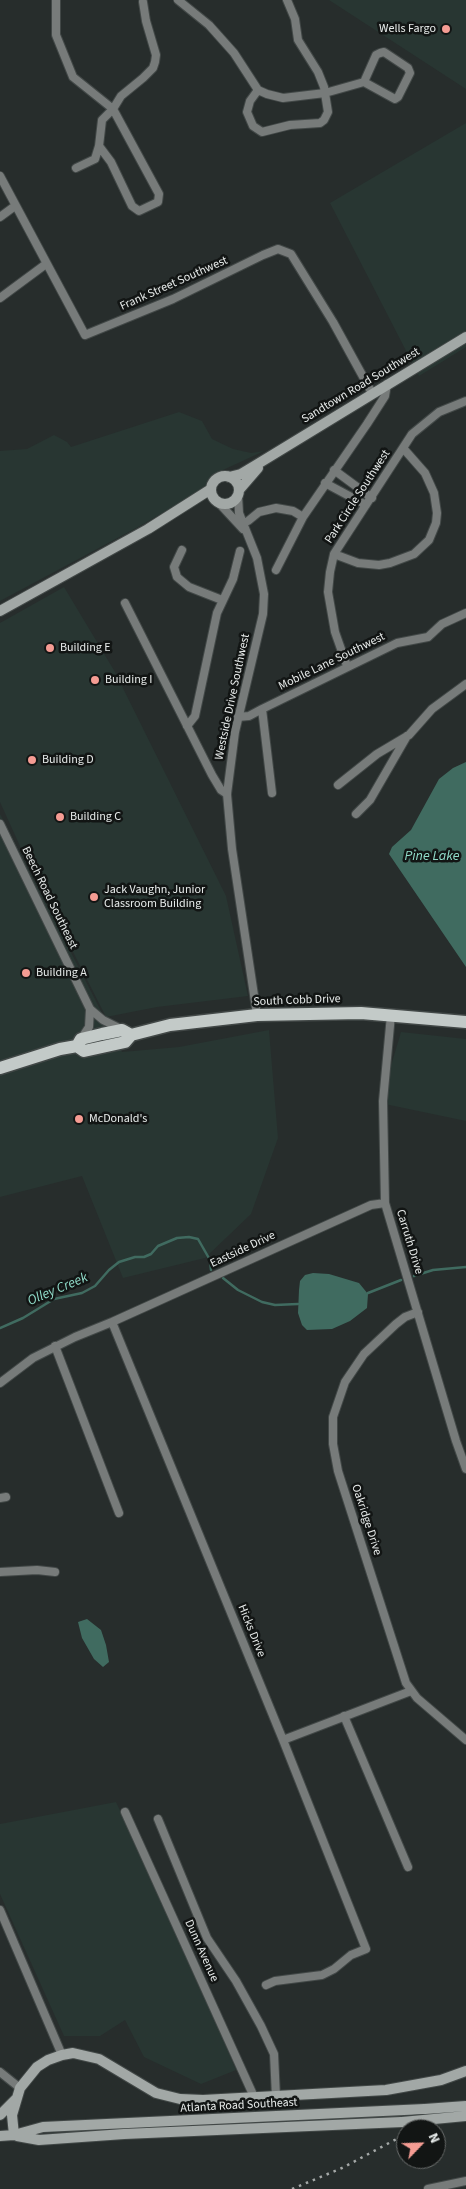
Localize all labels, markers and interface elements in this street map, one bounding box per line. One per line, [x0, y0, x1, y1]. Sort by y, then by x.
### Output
place label: Wells Fargo [379, 22, 436, 36]
marker: Wells Fargo [440, 23, 452, 35]
street label: Frank Street Southwest [118, 254, 230, 314]
street label: Sandtown Road Southwest [299, 345, 423, 427]
street label: Park Circle Southwest [322, 447, 394, 547]
street label: Mobile Lane Southwest [277, 630, 387, 694]
street label: Westside Drive Southwest [213, 632, 253, 762]
place label: Building E [60, 641, 111, 655]
marker: Building E [44, 642, 56, 654]
place label: Building I [105, 673, 152, 687]
marker: Building I [89, 674, 101, 686]
place label: Building D [42, 753, 94, 767]
marker: Building D [26, 754, 38, 766]
place label: Building C [70, 810, 121, 824]
marker: Building C [54, 811, 66, 823]
street label: Beech Road Southeast [18, 844, 80, 952]
water label: Pine Lake [405, 849, 459, 865]
place label: Jack Vaughn, Junior Classroom Building [104, 883, 205, 911]
marker: Jack Vaughn, Junior Classroom Building [88, 891, 100, 903]
place label: Building A [36, 966, 87, 980]
marker: Building A [20, 967, 32, 979]
street label: South Cobb Drive [253, 992, 341, 1010]
place label: McDonald's [89, 1112, 147, 1126]
marker: McDonald's [73, 1113, 85, 1125]
street label: Carruth Drive [392, 1208, 426, 1276]
street label: Eastside Drive [208, 1229, 278, 1271]
water label: Olley Creek [25, 1270, 91, 1310]
street label: Oakridge Drive [348, 1483, 384, 1557]
street label: Hicks Drive [234, 1603, 268, 1659]
street label: Dunn Avenue [181, 1918, 221, 1984]
street label: Atlanta Road Southeast [180, 2096, 298, 2116]
north arrow [396, 2119, 446, 2169]
text: N [423, 2130, 445, 2147]

